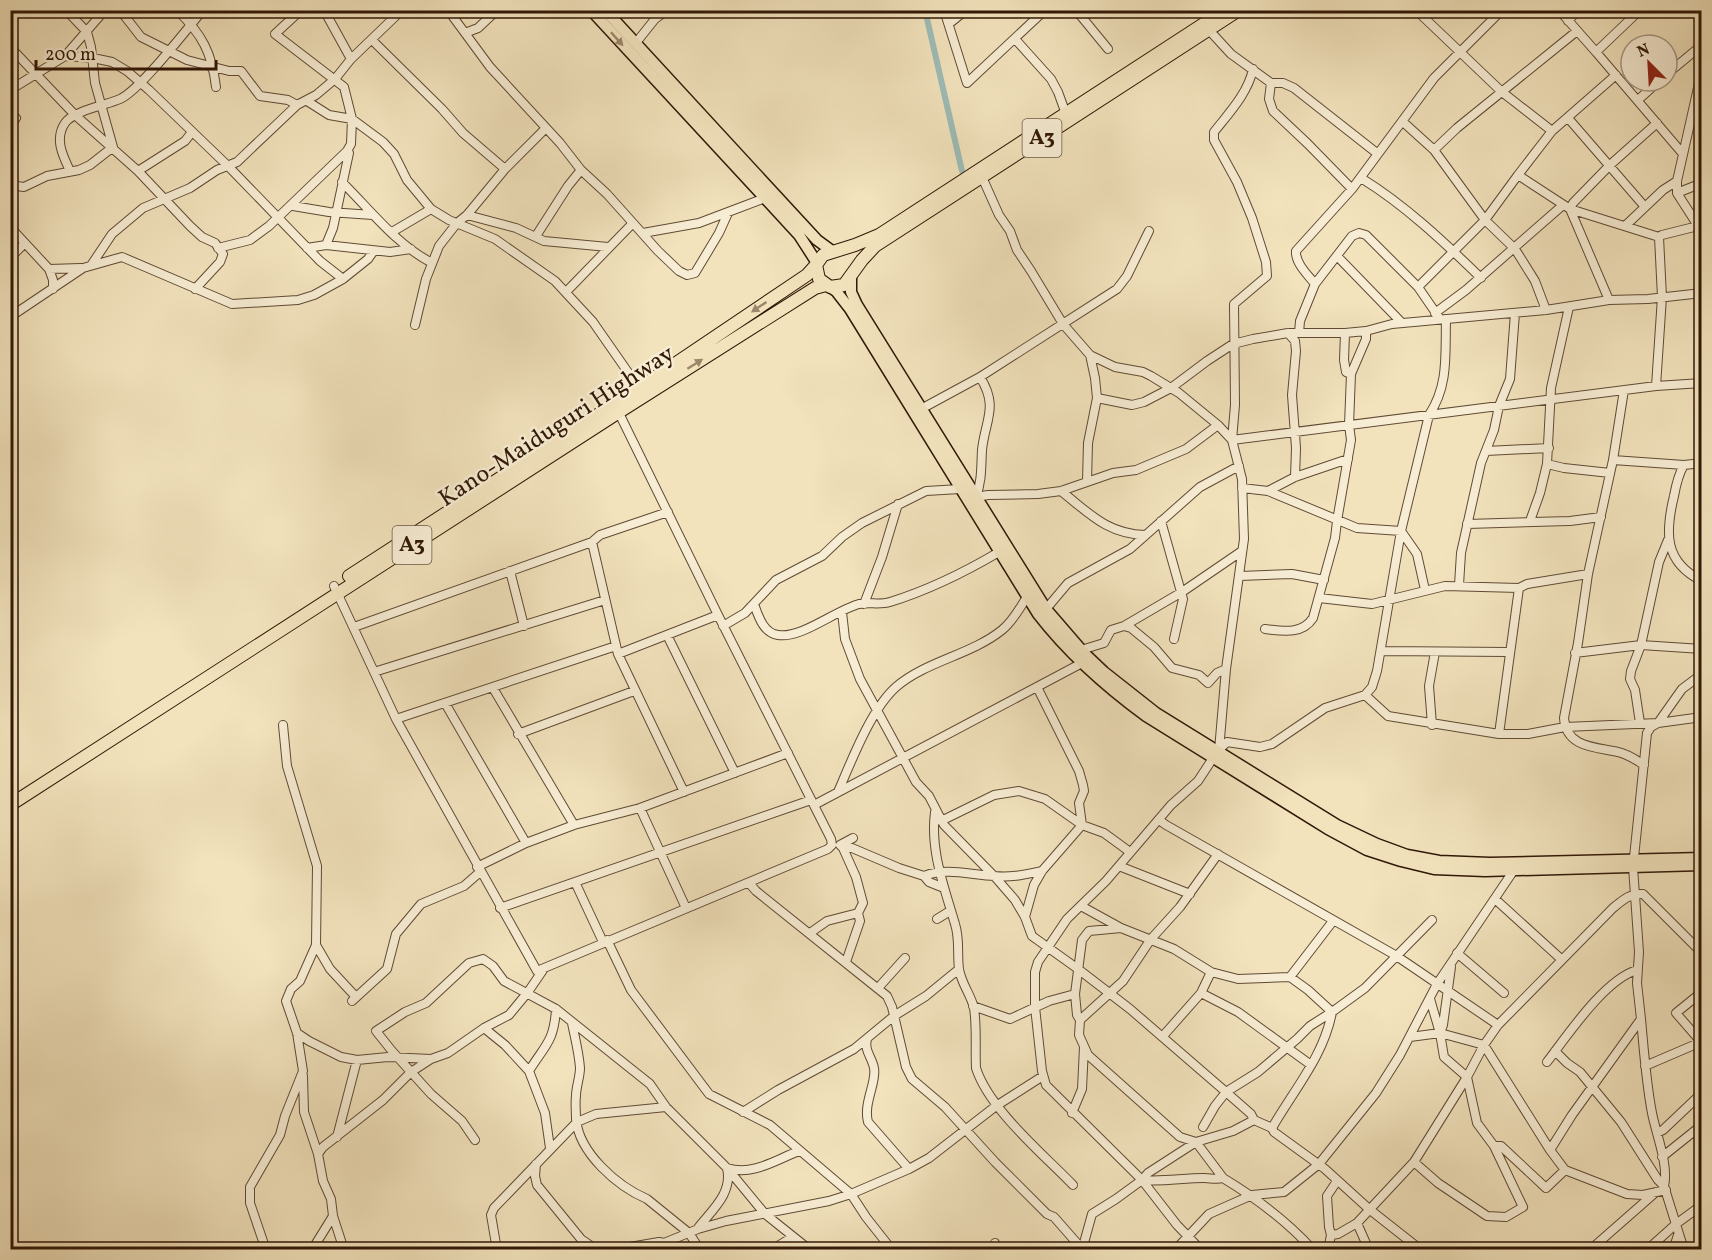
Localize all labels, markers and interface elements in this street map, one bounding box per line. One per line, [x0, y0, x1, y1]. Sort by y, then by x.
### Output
one-way arrow [610, 31, 623, 46]
scale bar [36, 33, 216, 71]
north arrow [1619, 33, 1679, 93]
text: N [1634, 39, 1654, 64]
text: 200 m [45, 43, 96, 68]
road number: A3 [1022, 119, 1062, 157]
one-way arrow [751, 301, 767, 313]
street label: Kano-Maiduguri Highway [432, 338, 682, 516]
one-way arrow [687, 358, 703, 369]
road number: A3 [392, 526, 432, 564]

